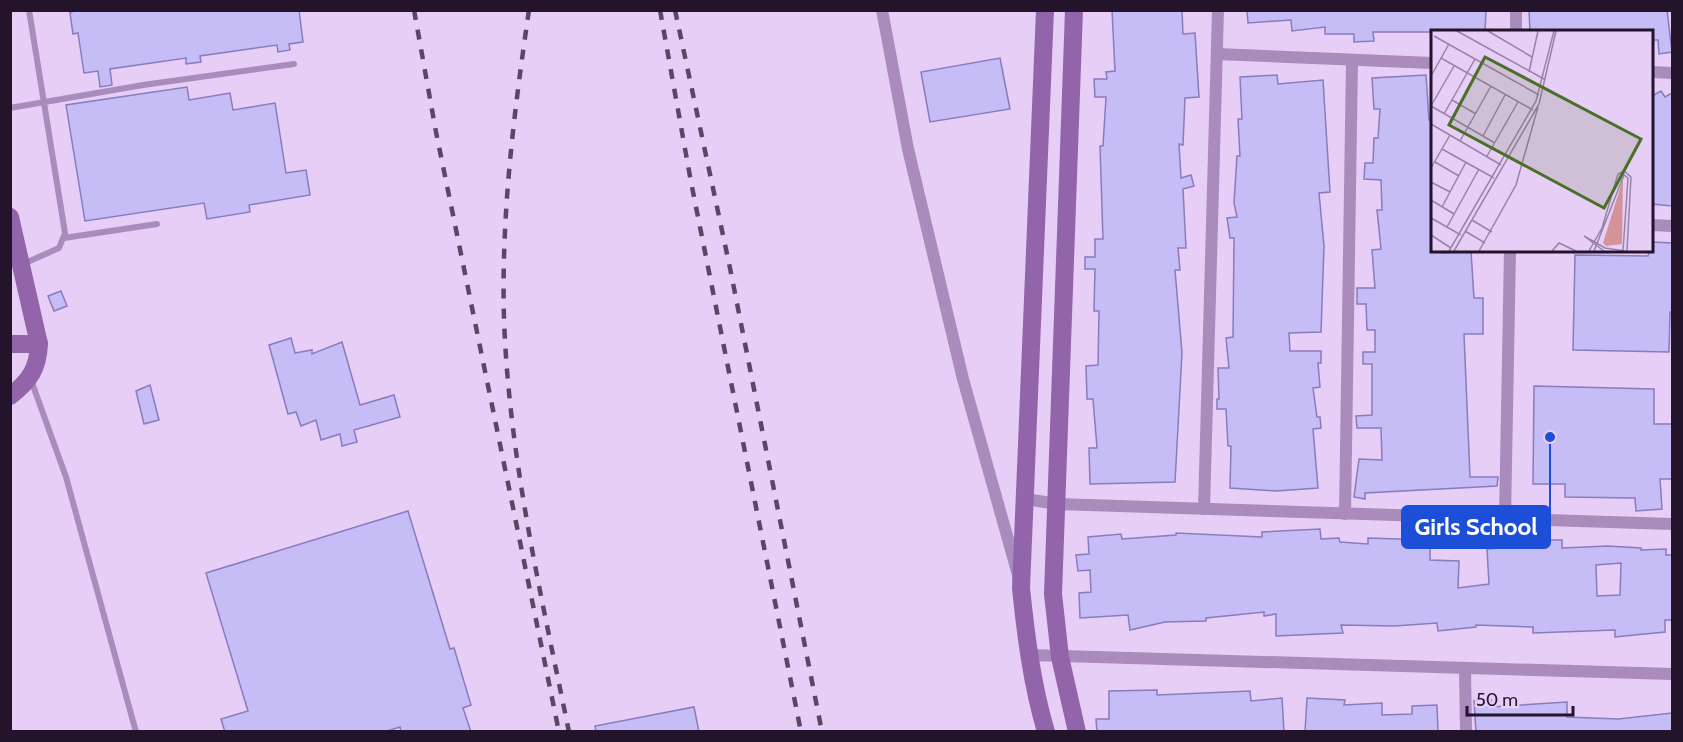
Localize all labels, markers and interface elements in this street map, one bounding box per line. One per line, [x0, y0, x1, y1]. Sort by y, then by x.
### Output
inset map [1431, 30, 1653, 252]
callout: Girls School [1402, 506, 1550, 548]
text: Girls School [1414, 512, 1538, 541]
scale bar [1467, 679, 1574, 717]
text: 50 m [1476, 689, 1518, 711]

